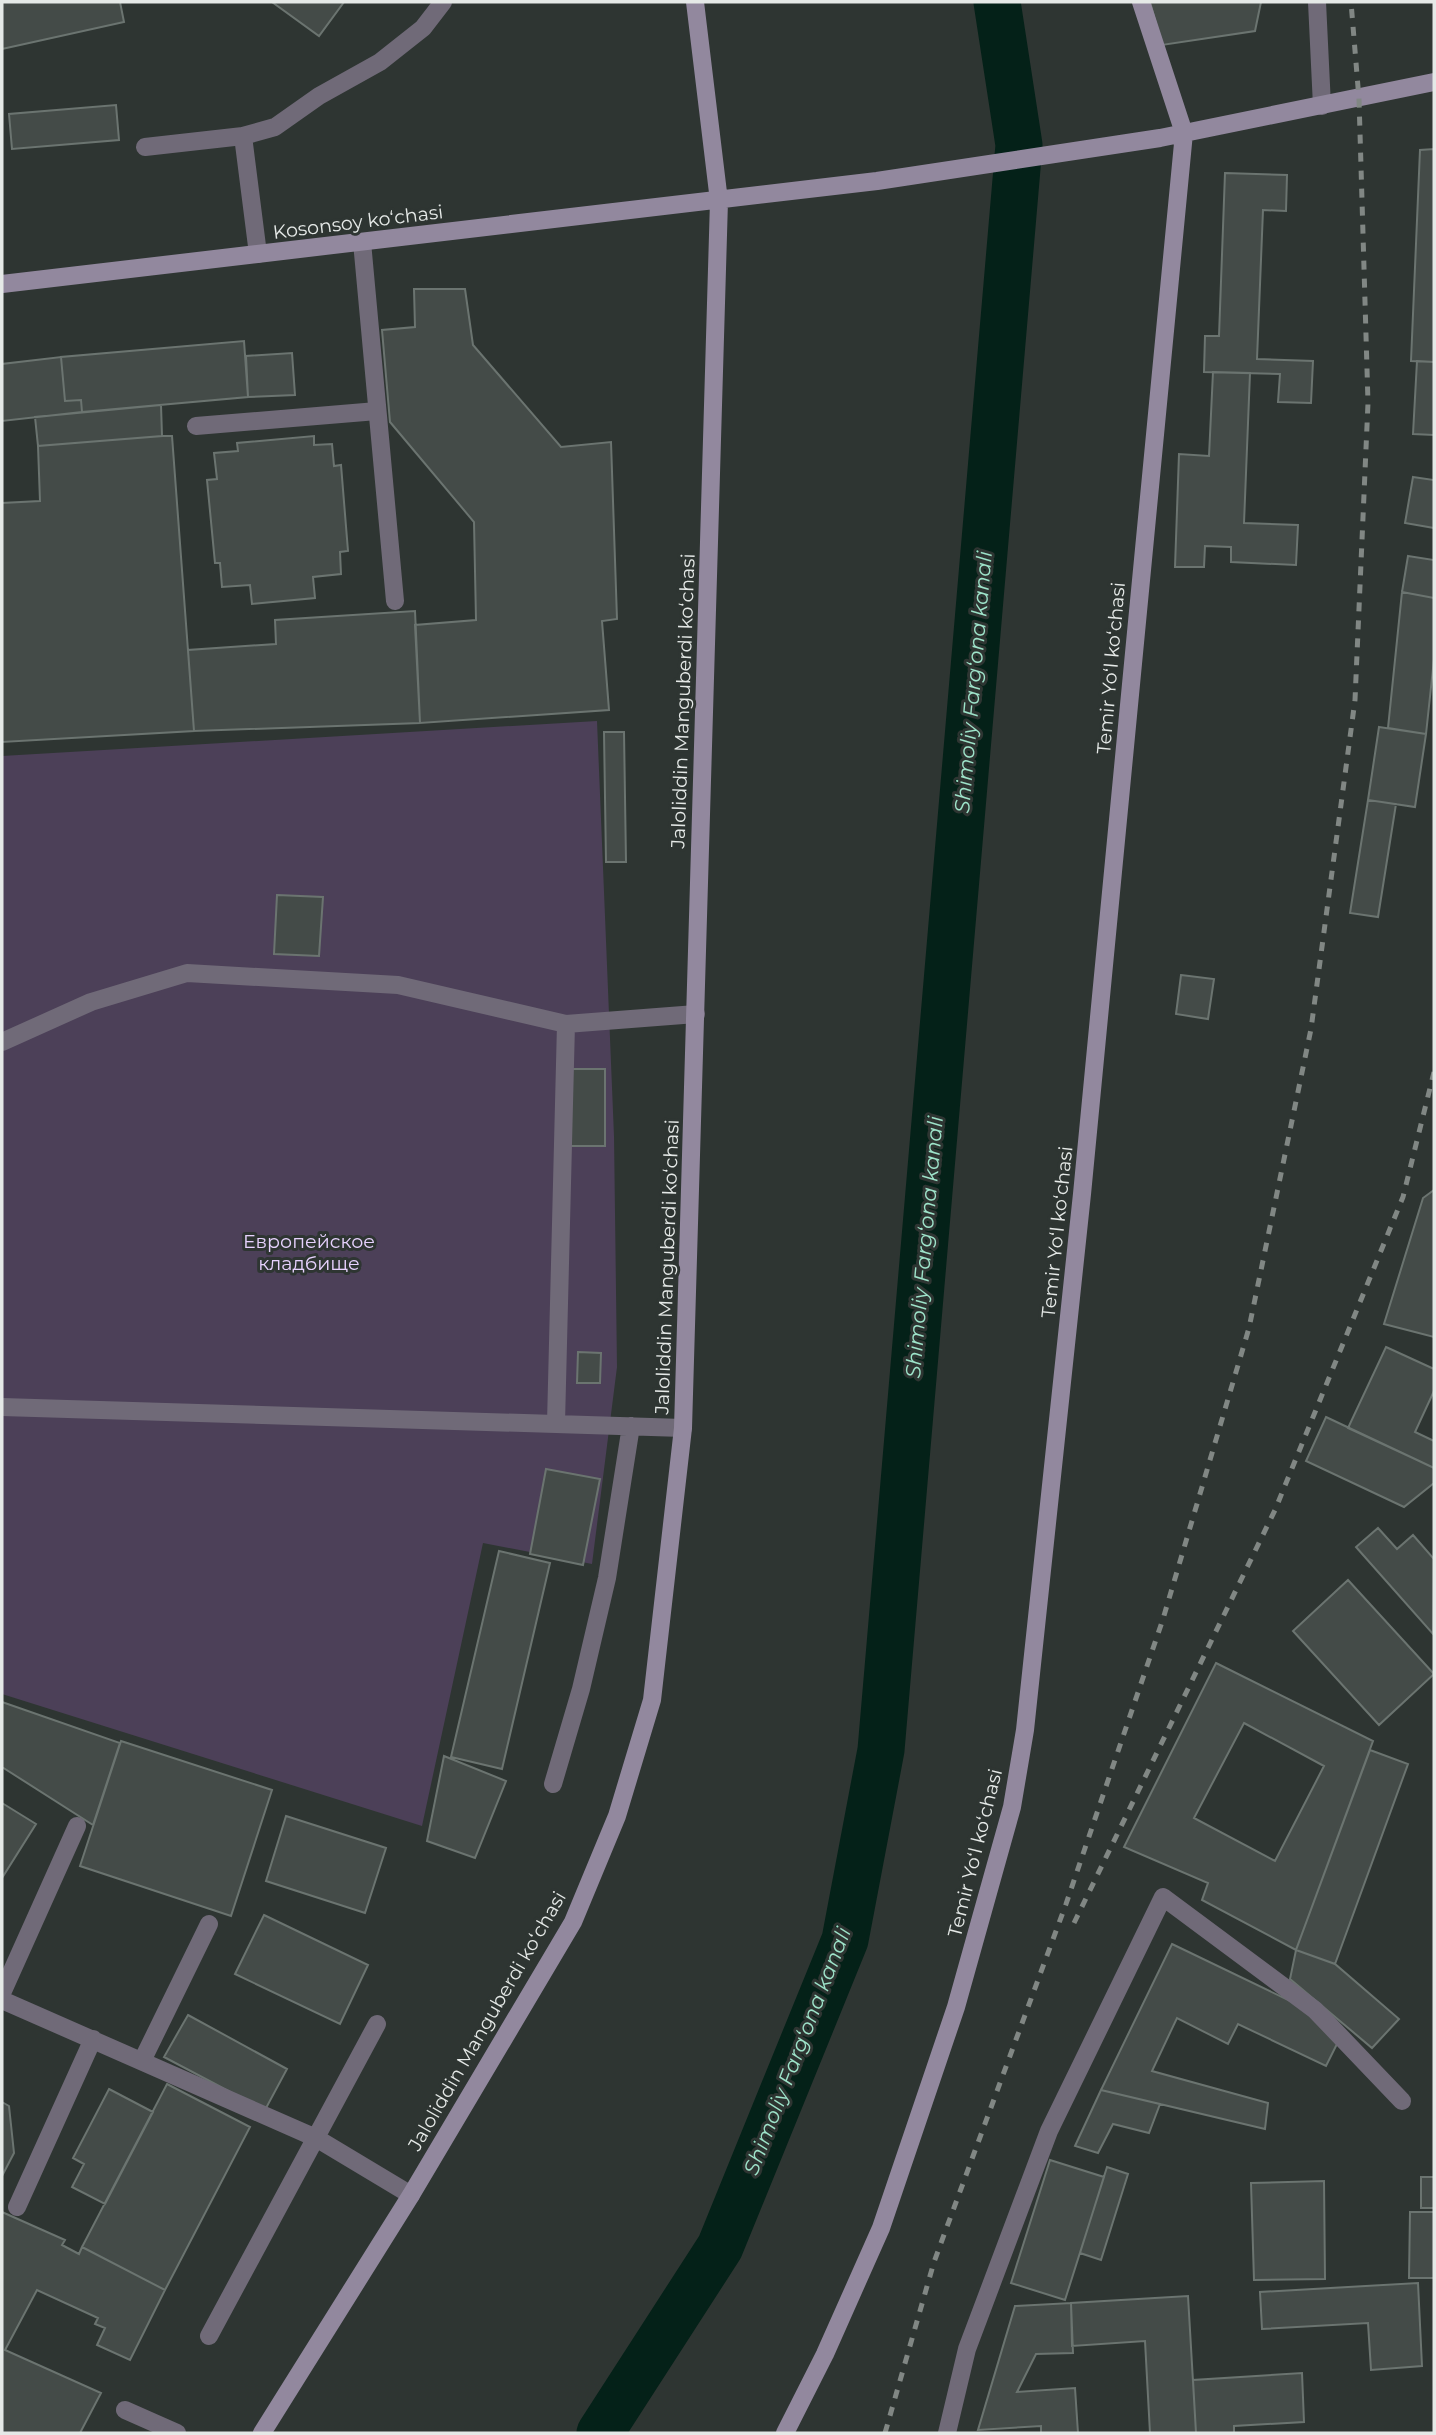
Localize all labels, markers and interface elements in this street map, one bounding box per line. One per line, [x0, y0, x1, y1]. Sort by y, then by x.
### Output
street label: Kosonsoy koʻchasi [272, 200, 444, 244]
water label: Shimoliy Fargʻona kanali [949, 549, 997, 814]
street label: Jaloliddin Manguberdi koʻchasi [666, 553, 700, 850]
street label: Temir Yoʻl koʻchasi [1092, 581, 1130, 755]
water label: Shimoliy Fargʻona kanali [900, 1114, 948, 1379]
street label: Jaloliddin Manguberdi koʻchasi [650, 1119, 684, 1416]
street label: Temir Yoʻl koʻchasi [1037, 1145, 1077, 1319]
park label: Европейское кладбище [243, 1230, 375, 1275]
street label: Temir Yoʻl koʻchasi [943, 1767, 1007, 1939]
street label: Jaloliddin Manguberdi koʻchasi [403, 1887, 571, 2156]
water label: Shimoliy Fargʻona kanali [738, 1923, 856, 2178]

